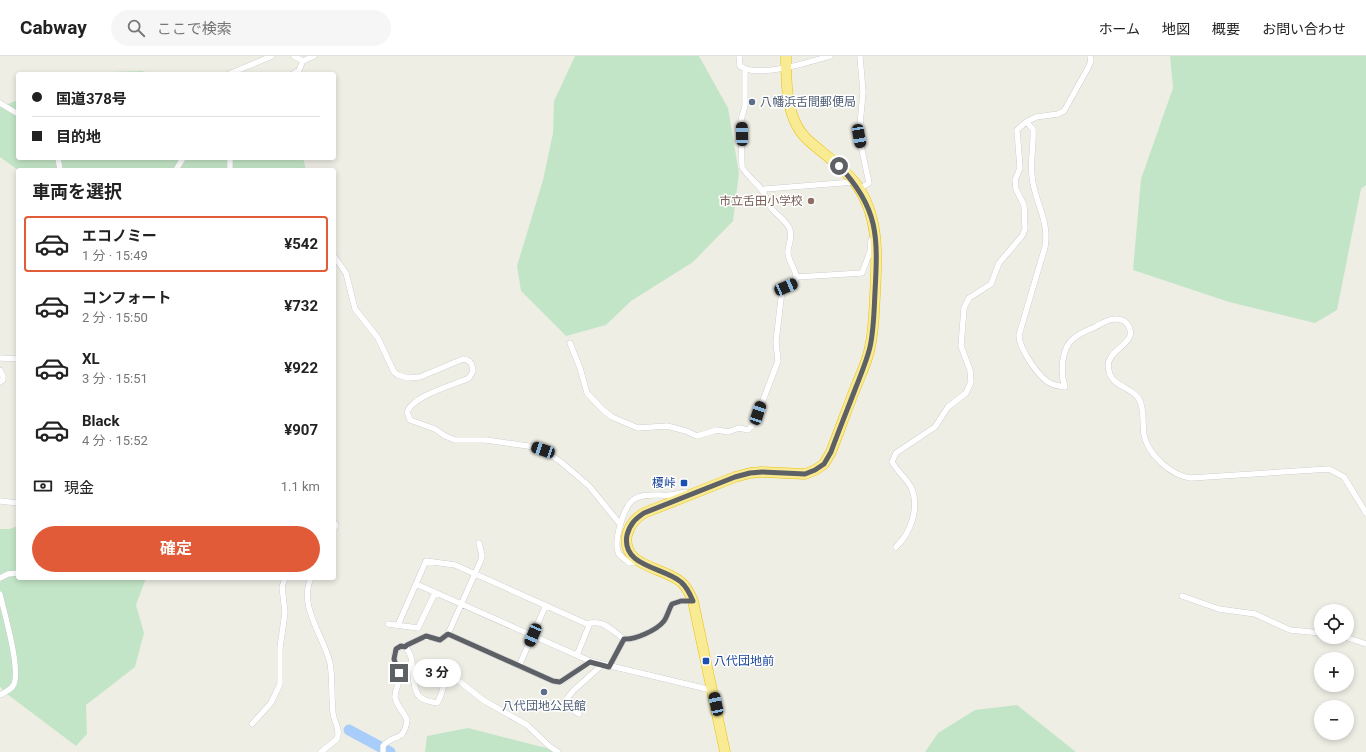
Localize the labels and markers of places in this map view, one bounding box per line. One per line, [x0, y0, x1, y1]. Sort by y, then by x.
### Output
place label: 八幡浜舌間郵便局 [760, 95, 856, 109]
marker: 八幡浜舌間郵便局 [747, 97, 757, 107]
place label: 市立舌田小学校 [719, 194, 803, 208]
marker: 市立舌田小学校 [806, 196, 816, 206]
place label: 榎峠 [652, 476, 676, 490]
marker: 榎峠 [679, 478, 689, 488]
place label: 八代団地前 [714, 654, 774, 668]
marker: 八代団地前 [701, 656, 711, 666]
marker: 八代団地公民館 [539, 687, 549, 697]
place label: 八代団地公民館 [502, 699, 586, 713]

